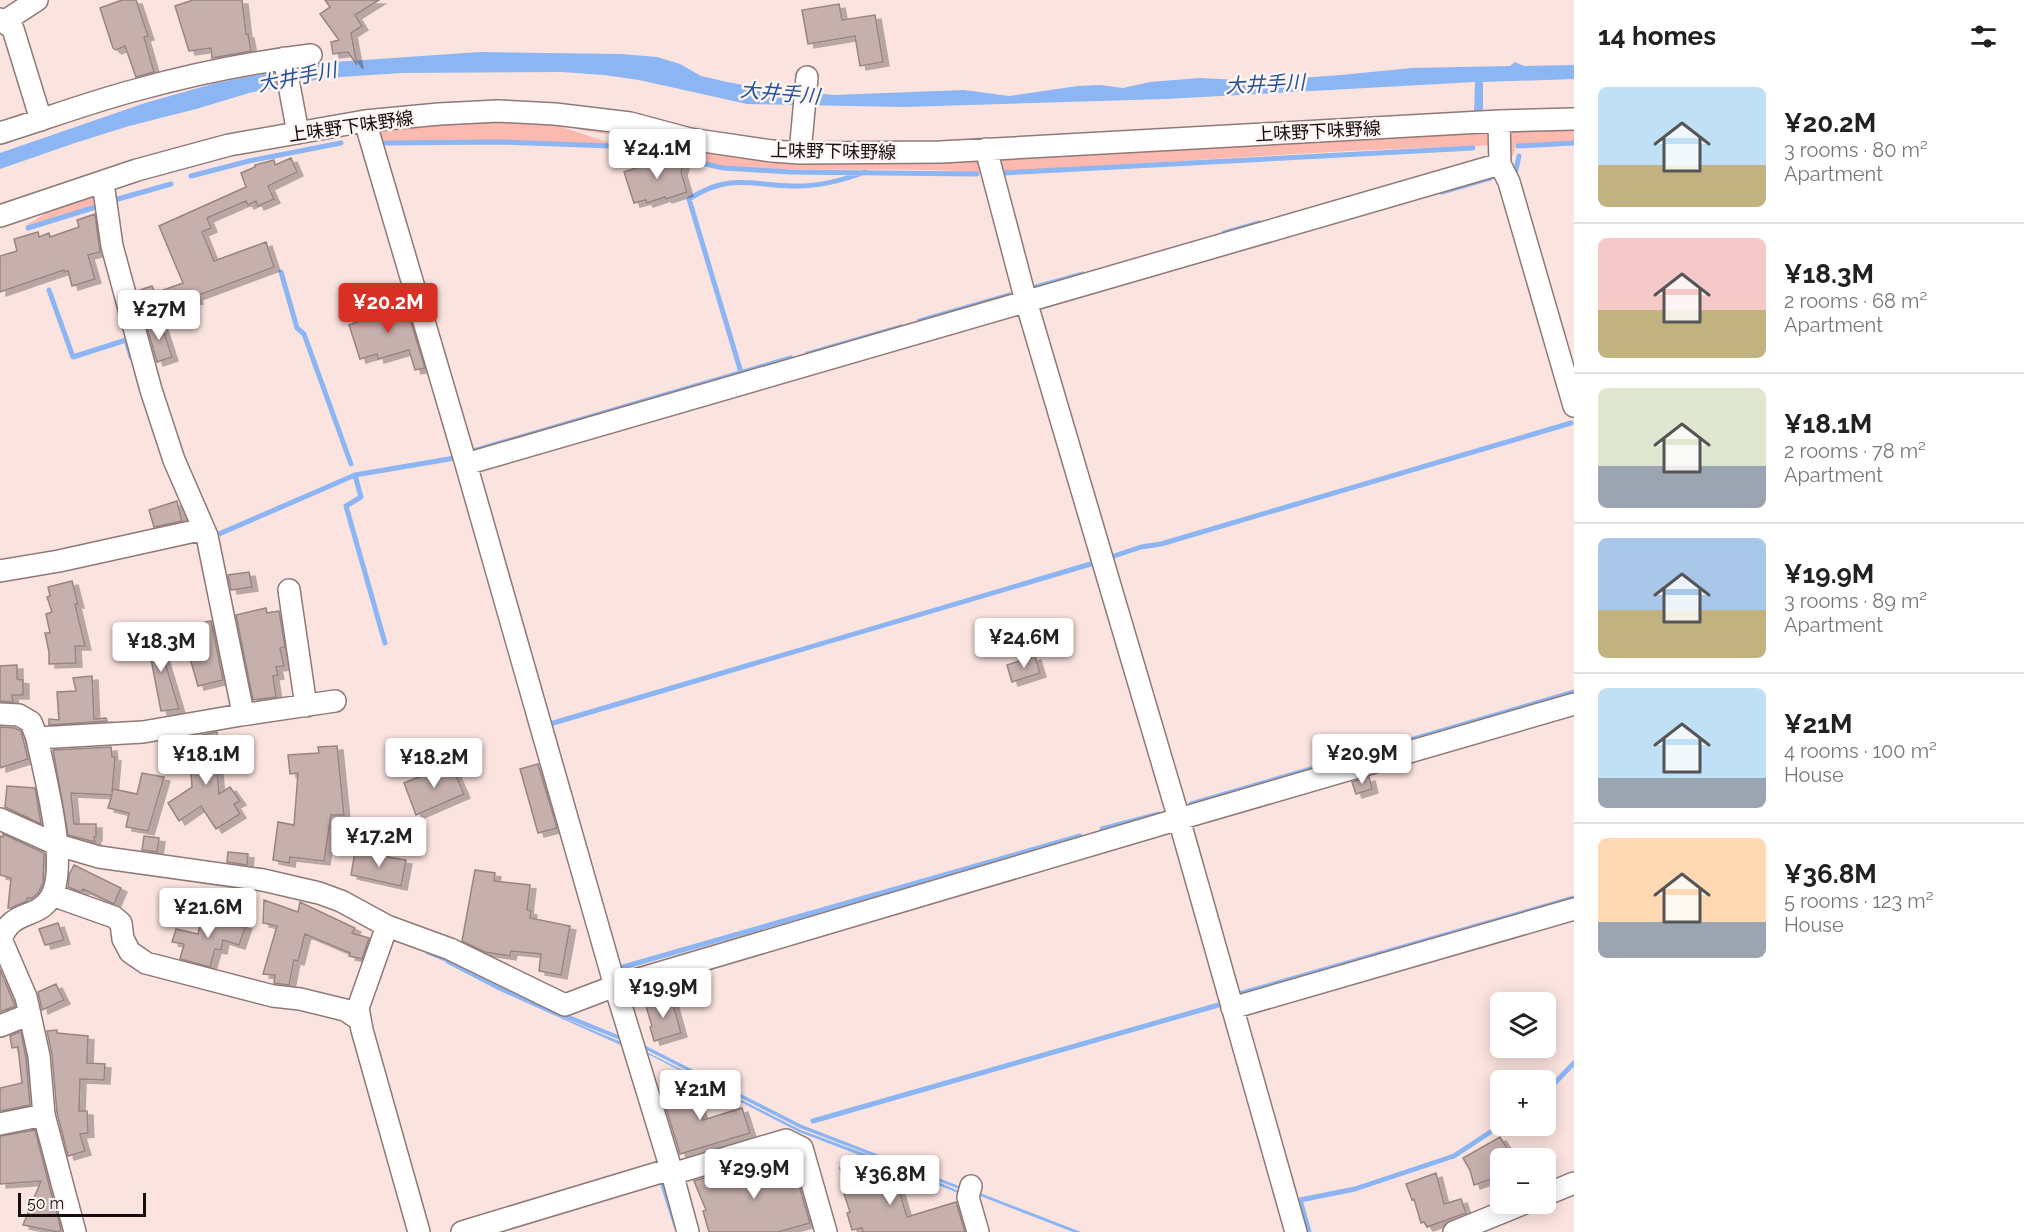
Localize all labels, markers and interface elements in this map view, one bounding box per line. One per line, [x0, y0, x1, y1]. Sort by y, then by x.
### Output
icon: filters [1967, 20, 2000, 53]
text: 14 homes [1598, 21, 1716, 51]
water label: 大井手川 [255, 57, 341, 96]
water label: 大井手川 [1224, 70, 1308, 98]
water label: 大井手川 [739, 78, 823, 109]
street label: 上味野下味野線 [287, 107, 415, 145]
text: ¥20.2M [1784, 108, 1876, 138]
icon: home [1646, 111, 1718, 183]
street label: 上味野下味野線 [1255, 117, 1381, 145]
pin: ¥24.1M [608, 129, 706, 180]
text: ¥24.1M [623, 136, 691, 160]
text: 3 rooms · 80 m² [1784, 138, 1928, 162]
street label: 上味野下味野線 [770, 139, 896, 163]
text: Apartment [1784, 162, 1883, 186]
text: ¥18.3M [1784, 259, 1874, 289]
icon: home [1646, 262, 1718, 334]
pin: ¥20.2M [339, 283, 437, 334]
text: 2 rooms · 68 m² [1784, 289, 1927, 313]
pin: ¥27M [123, 290, 195, 341]
text: ¥20.2M [353, 290, 423, 314]
text: ¥27M [132, 297, 186, 321]
text: Apartment [1784, 313, 1883, 337]
text: ¥18.1M [1784, 409, 1872, 439]
icon: home [1646, 412, 1718, 484]
text: 2 rooms · 78 m² [1784, 439, 1926, 463]
text: Apartment [1784, 463, 1883, 487]
text: ¥19.9M [1784, 559, 1874, 589]
icon: home [1646, 562, 1718, 634]
text: 3 rooms · 89 m² [1784, 589, 1927, 613]
text: Apartment [1784, 613, 1883, 637]
pin: ¥24.6M [975, 618, 1073, 669]
pin: ¥18.3M [112, 622, 210, 673]
text: ¥24.6M [989, 625, 1059, 649]
text: ¥18.3M [126, 629, 196, 653]
text: ¥21M [1784, 709, 1853, 739]
icon: home [1646, 712, 1718, 784]
pin: ¥20.9M [1313, 734, 1411, 785]
pin: ¥18.1M [157, 735, 255, 786]
pin: ¥18.2M [385, 738, 483, 789]
text: 4 rooms · 100 m² [1784, 739, 1937, 763]
text: ¥20.9M [1326, 741, 1398, 765]
text: ¥18.1M [172, 742, 240, 766]
text: ¥18.2M [399, 745, 469, 769]
text: House [1784, 763, 1844, 787]
pin: ¥17.2M [330, 817, 428, 868]
text: ¥17.2M [345, 824, 413, 848]
text: ¥36.8M [1784, 859, 1877, 889]
icon: home [1646, 862, 1718, 934]
pin: ¥21.6M [159, 888, 257, 939]
text: 5 rooms · 123 m² [1784, 889, 1933, 913]
text: ¥21.6M [173, 895, 243, 919]
text: House [1784, 913, 1844, 937]
pin: ¥19.9M [614, 968, 712, 1019]
text: ¥19.9M [628, 975, 698, 999]
map controls [1490, 992, 1556, 1214]
button: layers [1490, 992, 1556, 1058]
pin: ¥21M [664, 1070, 736, 1121]
button: + [1490, 1070, 1556, 1136]
text: ¥21M [674, 1077, 726, 1101]
button: − [1490, 1148, 1556, 1214]
pin: ¥29.9M [705, 1149, 803, 1200]
pin: ¥36.8M [841, 1155, 939, 1206]
text: ¥29.9M [719, 1156, 789, 1180]
text: ¥36.8M [854, 1162, 926, 1186]
scale bar [18, 1190, 146, 1218]
text: 50 m [27, 1194, 64, 1213]

